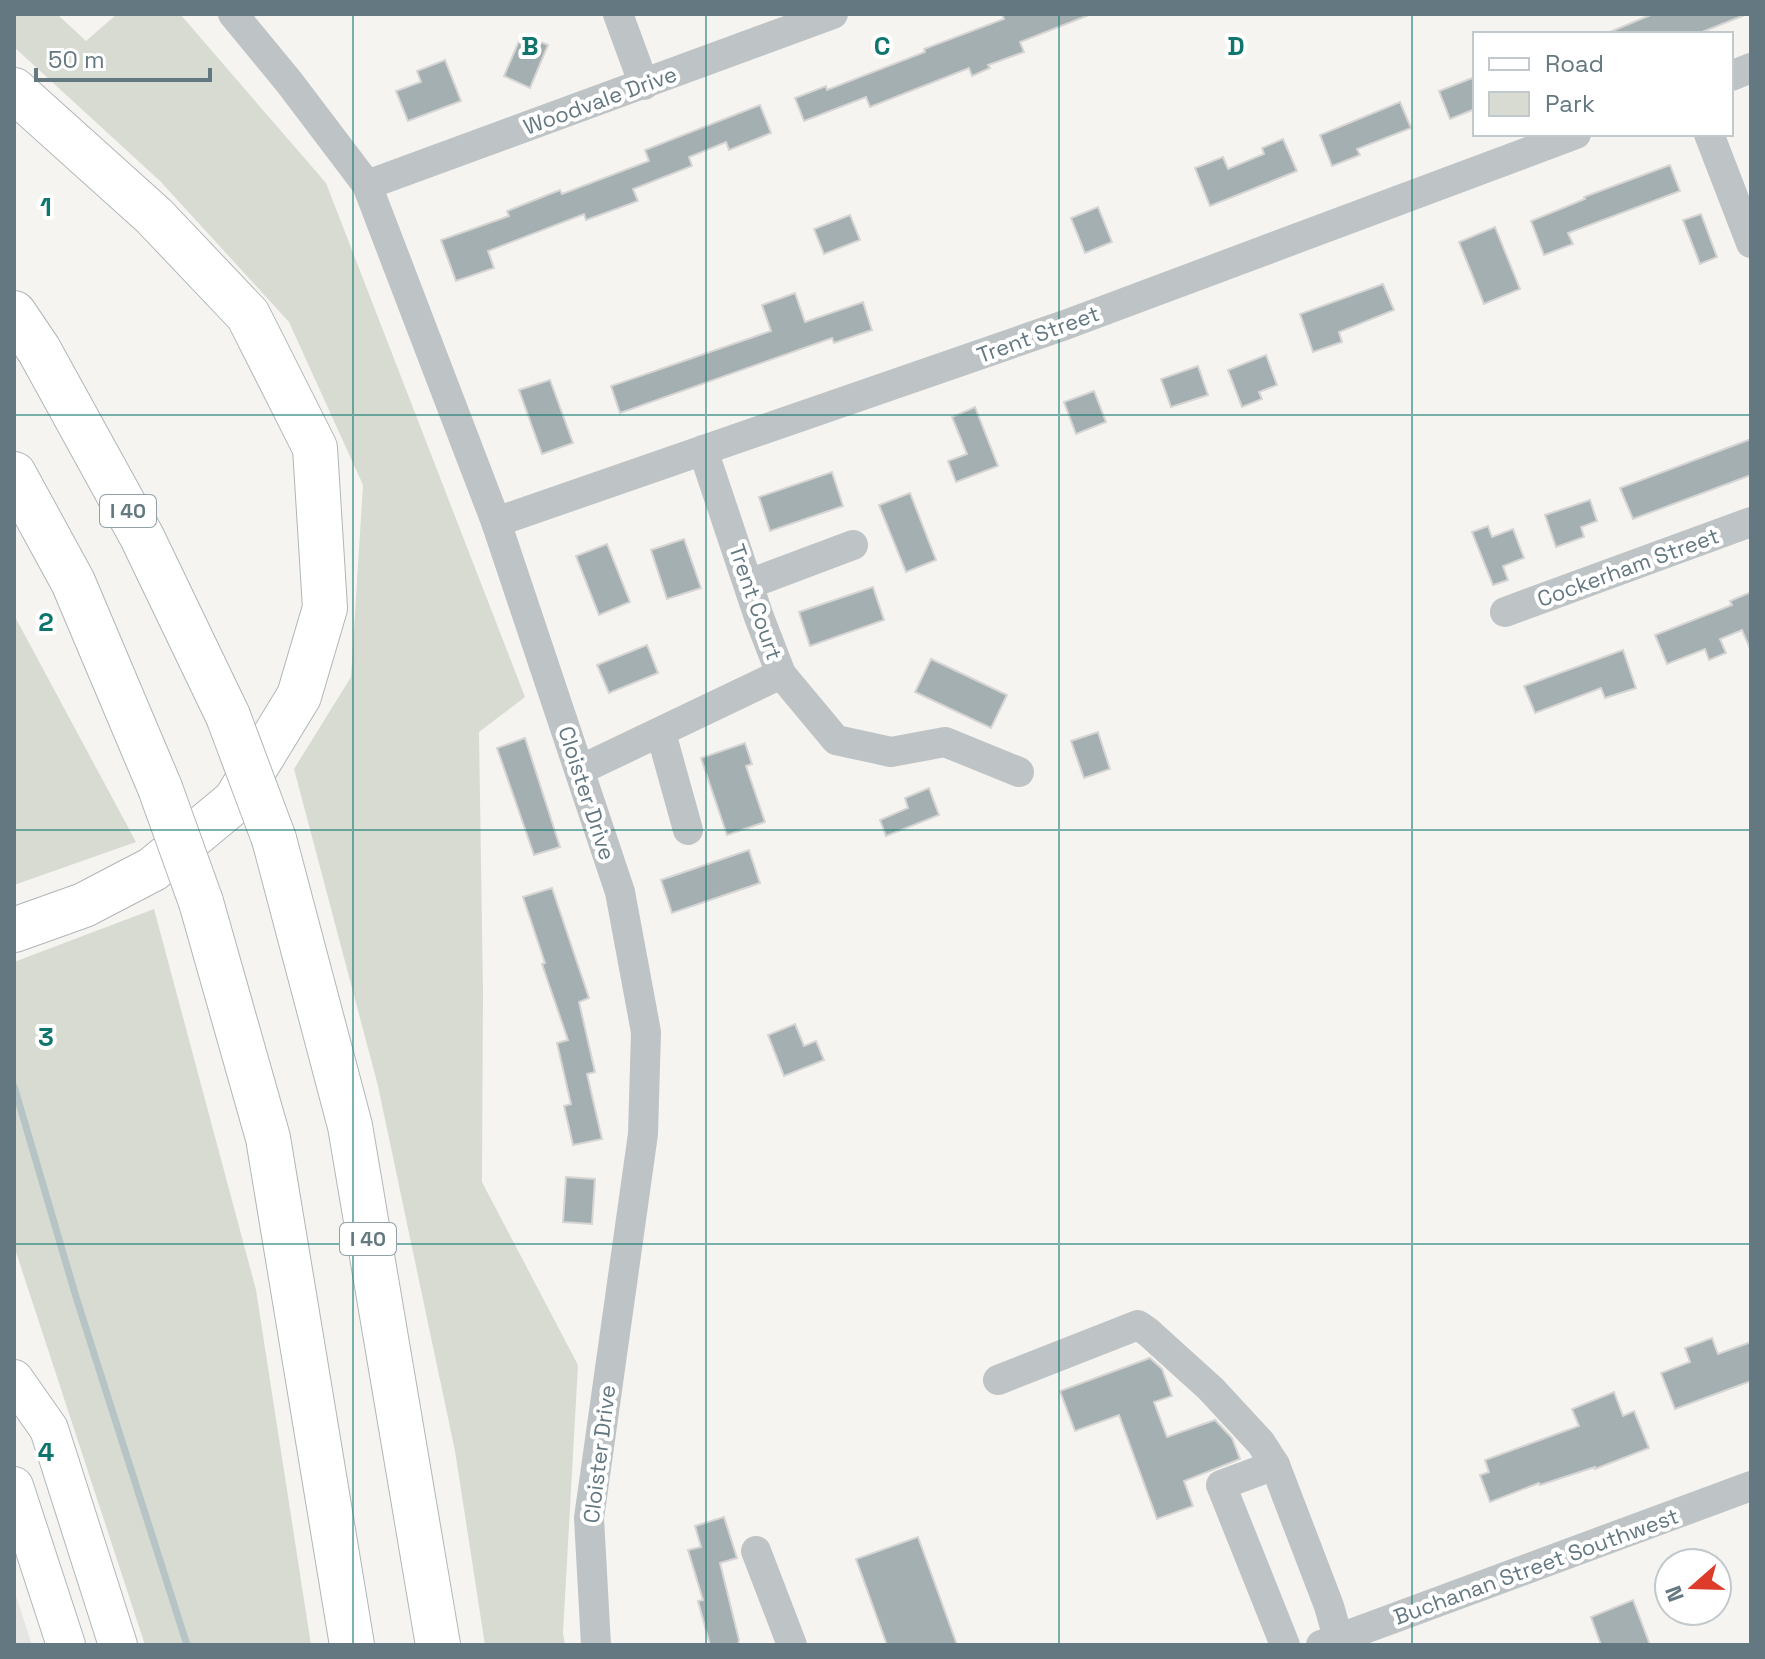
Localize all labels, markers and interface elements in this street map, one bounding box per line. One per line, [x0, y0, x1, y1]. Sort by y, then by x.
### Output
text: B [521, 29, 539, 63]
text: C [874, 29, 890, 63]
text: D [1227, 29, 1245, 63]
scale bar [36, 32, 210, 82]
legend [1473, 32, 1733, 136]
text: 50 m [48, 44, 105, 75]
text: Road [1545, 48, 1604, 79]
street label: Woodvale Drive [519, 59, 681, 141]
text: Park [1545, 88, 1595, 119]
text: 1 [40, 190, 52, 224]
street label: Trent Street [973, 299, 1103, 369]
road number: I 40 [100, 495, 156, 527]
street label: Cockerham Street [1533, 521, 1723, 613]
street label: Trent Court [723, 540, 789, 664]
text: 2 [38, 605, 54, 639]
street label: Cloister Drive [552, 722, 622, 864]
text: 3 [38, 1020, 54, 1054]
road number: I 40 [340, 1223, 396, 1255]
street label: Cloister Drive [577, 1383, 621, 1525]
text: 4 [38, 1435, 54, 1469]
street label: Buchanan Street Southwest [1390, 1501, 1682, 1631]
north arrow [1653, 1547, 1733, 1627]
text: N [1659, 1582, 1690, 1606]

